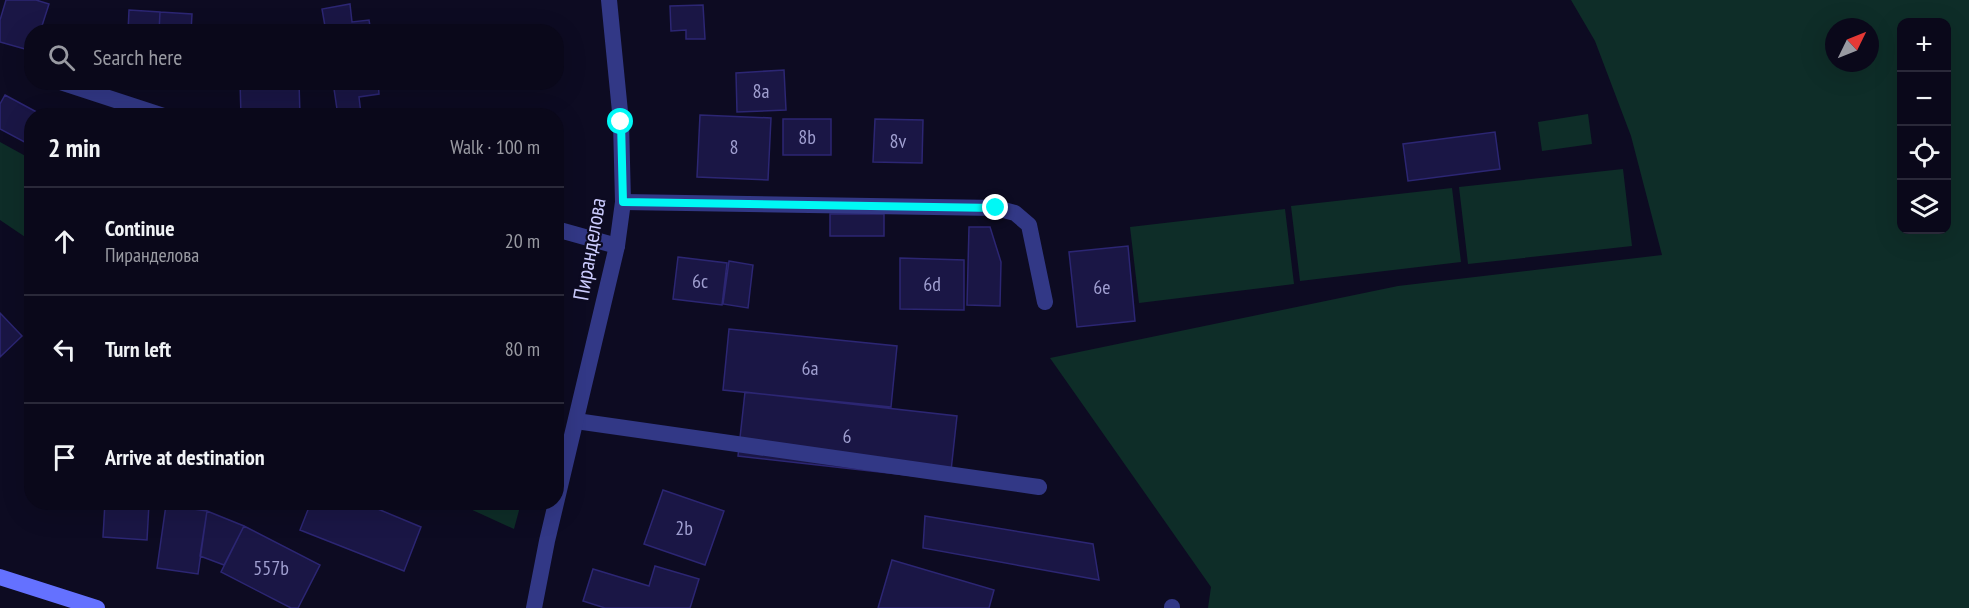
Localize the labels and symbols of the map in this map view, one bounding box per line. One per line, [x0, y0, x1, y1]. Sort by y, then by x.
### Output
north arrow [1825, 18, 1879, 72]
house number: 8a [753, 78, 770, 104]
route start [607, 108, 633, 134]
house number: 8b [798, 124, 816, 150]
house number: 8v [890, 128, 907, 154]
house number: 8 [730, 134, 739, 160]
route end [982, 194, 1008, 220]
street label: Пиранделова [566, 196, 612, 302]
house number: 6c [692, 268, 708, 294]
house number: 6d [923, 271, 941, 297]
house number: 6e [1093, 274, 1111, 300]
house number: 6a [802, 355, 819, 381]
house number: 6 [843, 423, 852, 449]
house number: 2b [675, 515, 693, 541]
house number: 557b [253, 555, 289, 581]

